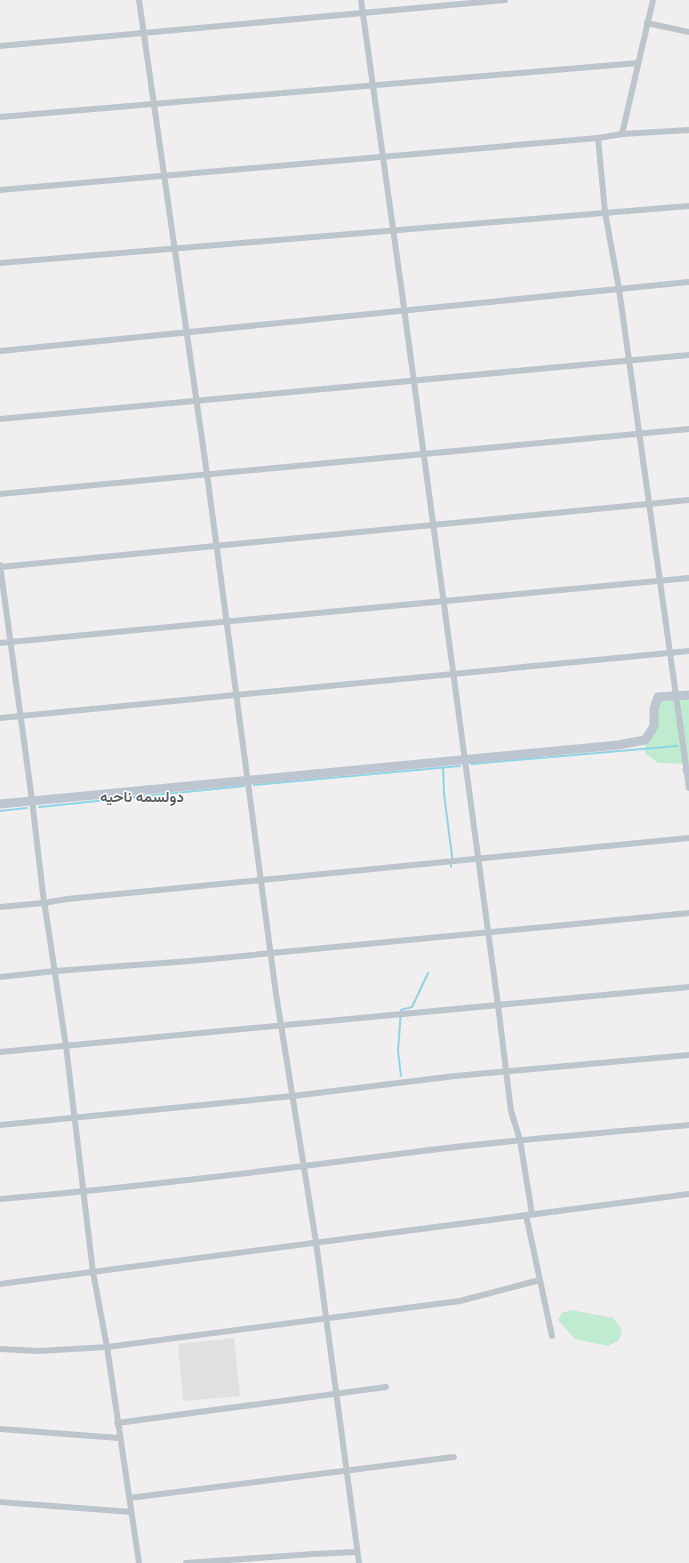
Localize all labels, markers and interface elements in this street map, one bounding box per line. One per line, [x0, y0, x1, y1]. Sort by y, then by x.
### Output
district label: دولسمه ناحیه [100, 788, 184, 806]

